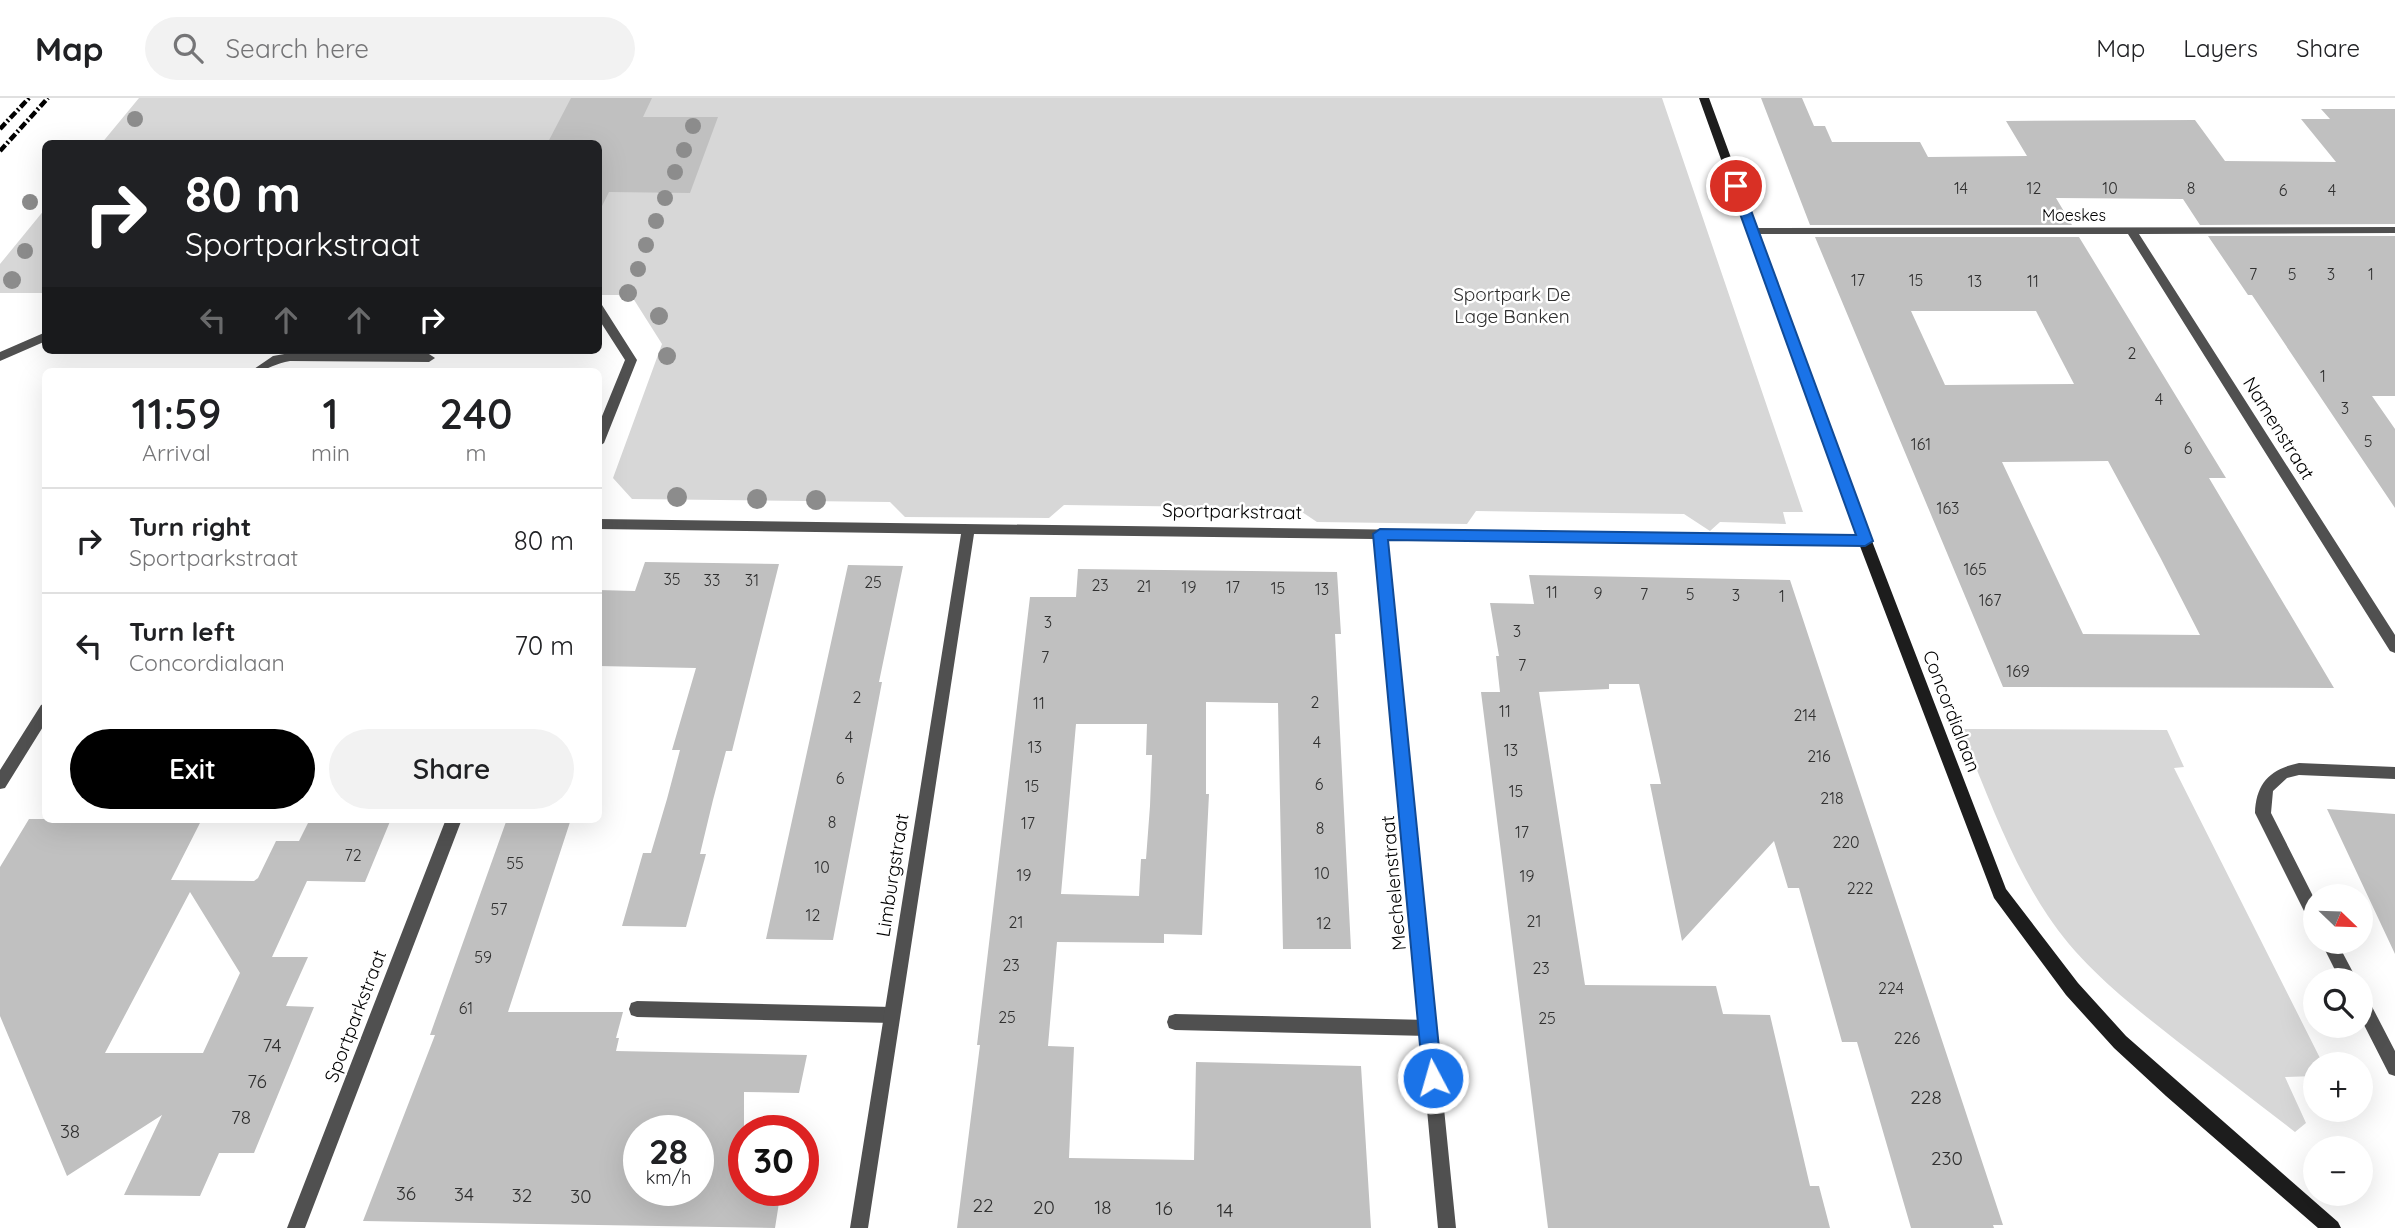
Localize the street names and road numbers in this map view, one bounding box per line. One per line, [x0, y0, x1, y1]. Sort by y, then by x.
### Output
street label: Moeskes [2042, 205, 2106, 225]
street label: Namenstraat [2238, 372, 2320, 484]
street label: Sportparkstraat [1162, 498, 1302, 524]
street label: Concordialaan [1918, 647, 1986, 775]
street label: Limburgstraat [870, 812, 914, 938]
street label: Mechelenstraat [1375, 814, 1411, 952]
street label: Sportparkstraat [319, 946, 391, 1086]

